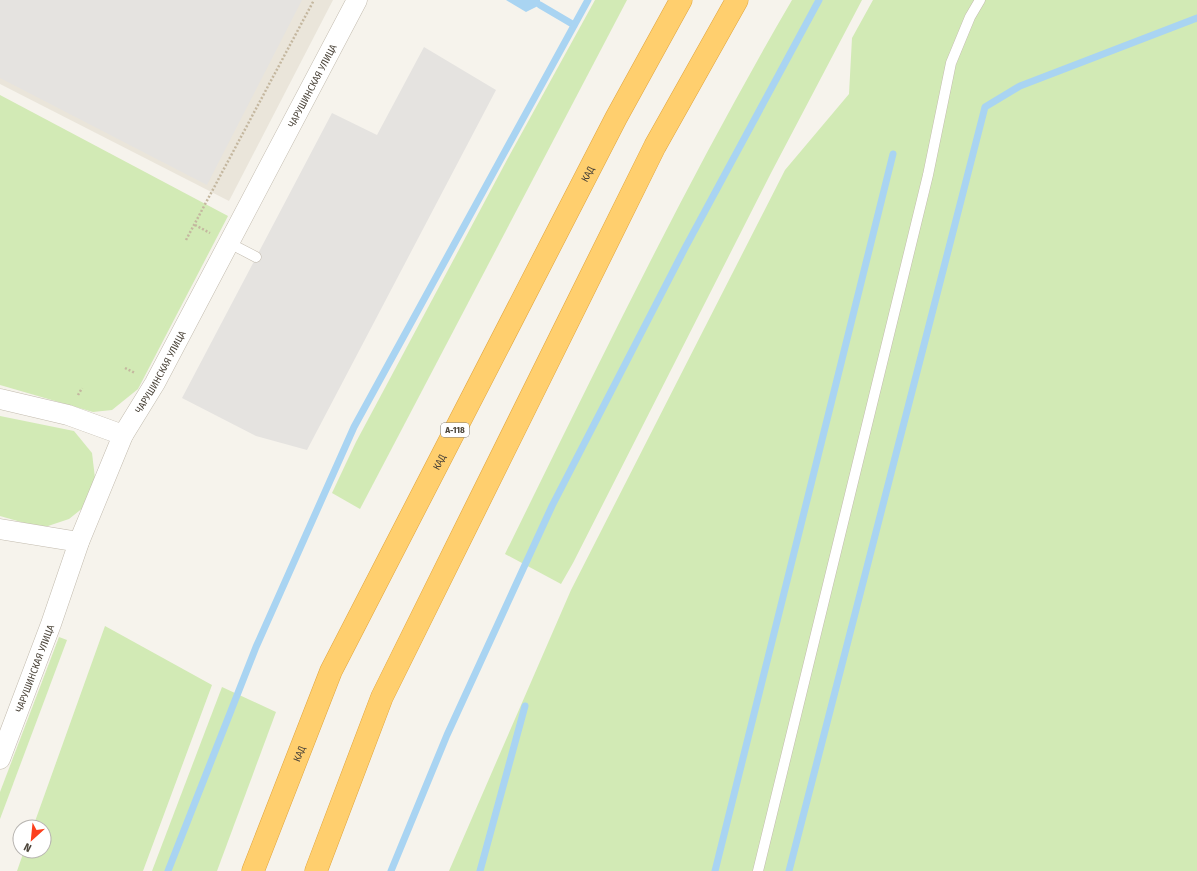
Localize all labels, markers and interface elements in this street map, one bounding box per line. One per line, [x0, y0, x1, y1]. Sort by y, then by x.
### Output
street label: ЧАРУШИНСКАЯ УЛИЦА [286, 42, 340, 130]
street label: КАД [579, 164, 597, 184]
street label: ЧАРУШИНСКАЯ УЛИЦА [133, 328, 189, 416]
road number: А-118 [441, 423, 469, 437]
street label: КАД [431, 452, 449, 472]
street label: ЧАРУШИНСКАЯ УЛИЦА [13, 623, 57, 714]
street label: КАД [291, 744, 308, 764]
north arrow [12, 819, 52, 859]
text: N [22, 840, 34, 855]

